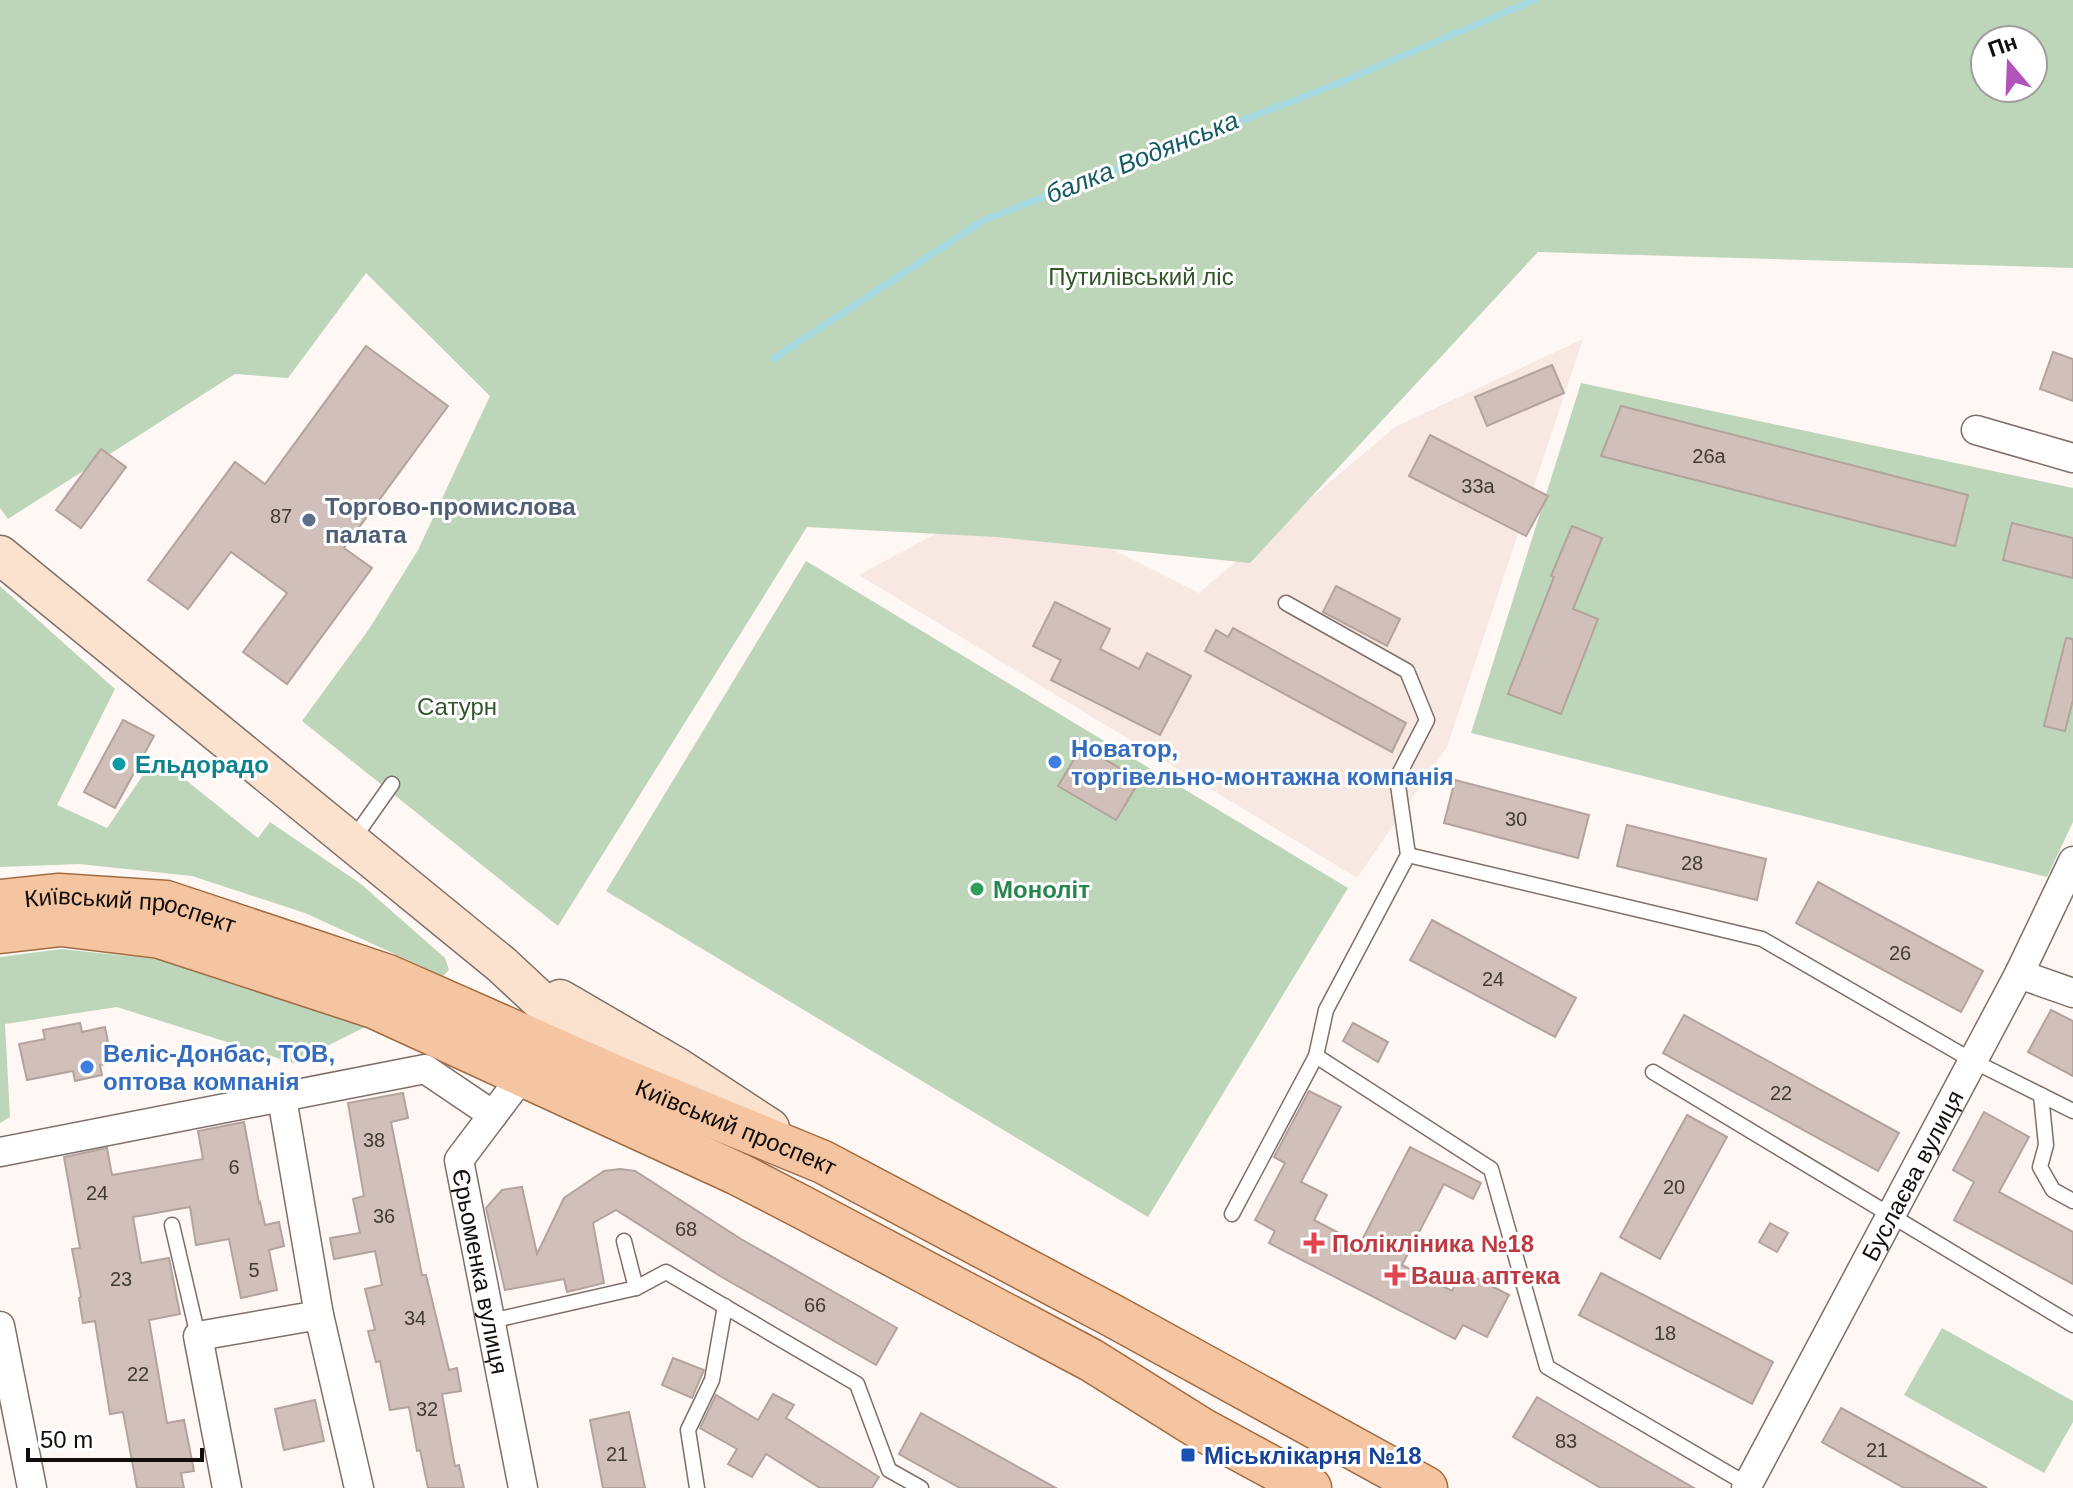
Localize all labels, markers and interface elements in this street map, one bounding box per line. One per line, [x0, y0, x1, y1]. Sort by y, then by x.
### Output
north arrow [1969, 24, 2049, 104]
text: Пн [1985, 29, 2020, 62]
water label: балка Водянська [1041, 105, 1243, 209]
park label: Путилівський ліс [1048, 263, 1234, 290]
house number: 26а [1692, 445, 1727, 467]
house number: 33а [1461, 475, 1496, 497]
place label: Торгово-промислова палата [325, 493, 576, 548]
house number: 87 [270, 505, 292, 527]
marker: Торгово-промислова палата [300, 511, 318, 529]
park label: Сатурн [417, 693, 497, 720]
place label: Новатор, торгівельно-монтажна компанія [1071, 735, 1453, 790]
place label: Ельдорадо [135, 751, 269, 778]
marker: Новатор, торгівельно-монтажна компанія [1046, 753, 1064, 771]
marker: Ельдорадо [110, 755, 128, 773]
house number: 30 [1505, 808, 1527, 830]
house number: 28 [1681, 852, 1703, 874]
place label: Моноліт [993, 876, 1090, 903]
marker: Моноліт [968, 880, 986, 898]
street label: Київський проспект [23, 881, 239, 938]
house number: 26 [1889, 942, 1911, 964]
house number: 24 [1482, 968, 1504, 990]
place label: Веліс-Донбас, ТОВ, оптова компанія [103, 1040, 335, 1095]
marker: Веліс-Донбас, ТОВ, оптова компанія [78, 1058, 96, 1076]
street label: Київський проспект [632, 1073, 841, 1180]
house number: 22 [1770, 1082, 1792, 1104]
street label: Буслаєва вулиця [1856, 1086, 1968, 1265]
house number: 38 [363, 1129, 385, 1151]
house number: 6 [228, 1156, 240, 1178]
street label: Єрьоменка вулиця [448, 1167, 514, 1376]
house number: 20 [1663, 1176, 1685, 1198]
house number: 24 [86, 1182, 108, 1204]
house number: 36 [373, 1205, 395, 1227]
house number: 68 [675, 1218, 697, 1240]
place label: Полікліника №18 [1332, 1230, 1534, 1257]
marker: Полікліника №18 [1303, 1232, 1325, 1254]
house number: 5 [248, 1259, 260, 1281]
place label: Ваша аптека [1411, 1262, 1561, 1289]
marker: Ваша аптека [1386, 1266, 1404, 1284]
house number: 23 [110, 1268, 132, 1290]
house number: 66 [804, 1294, 826, 1316]
house number: 34 [404, 1307, 426, 1329]
house number: 18 [1654, 1322, 1676, 1344]
house number: 22 [127, 1363, 149, 1385]
house number: 32 [416, 1398, 438, 1420]
scale bar [28, 1412, 202, 1462]
text: 50 m [40, 1426, 93, 1453]
house number: 83 [1555, 1430, 1577, 1452]
house number: 21 [1866, 1439, 1888, 1461]
place label: Міськлікарня №18 [1204, 1442, 1422, 1469]
house number: 21 [606, 1443, 628, 1465]
marker: Міськлікарня №18 [1179, 1446, 1197, 1464]

